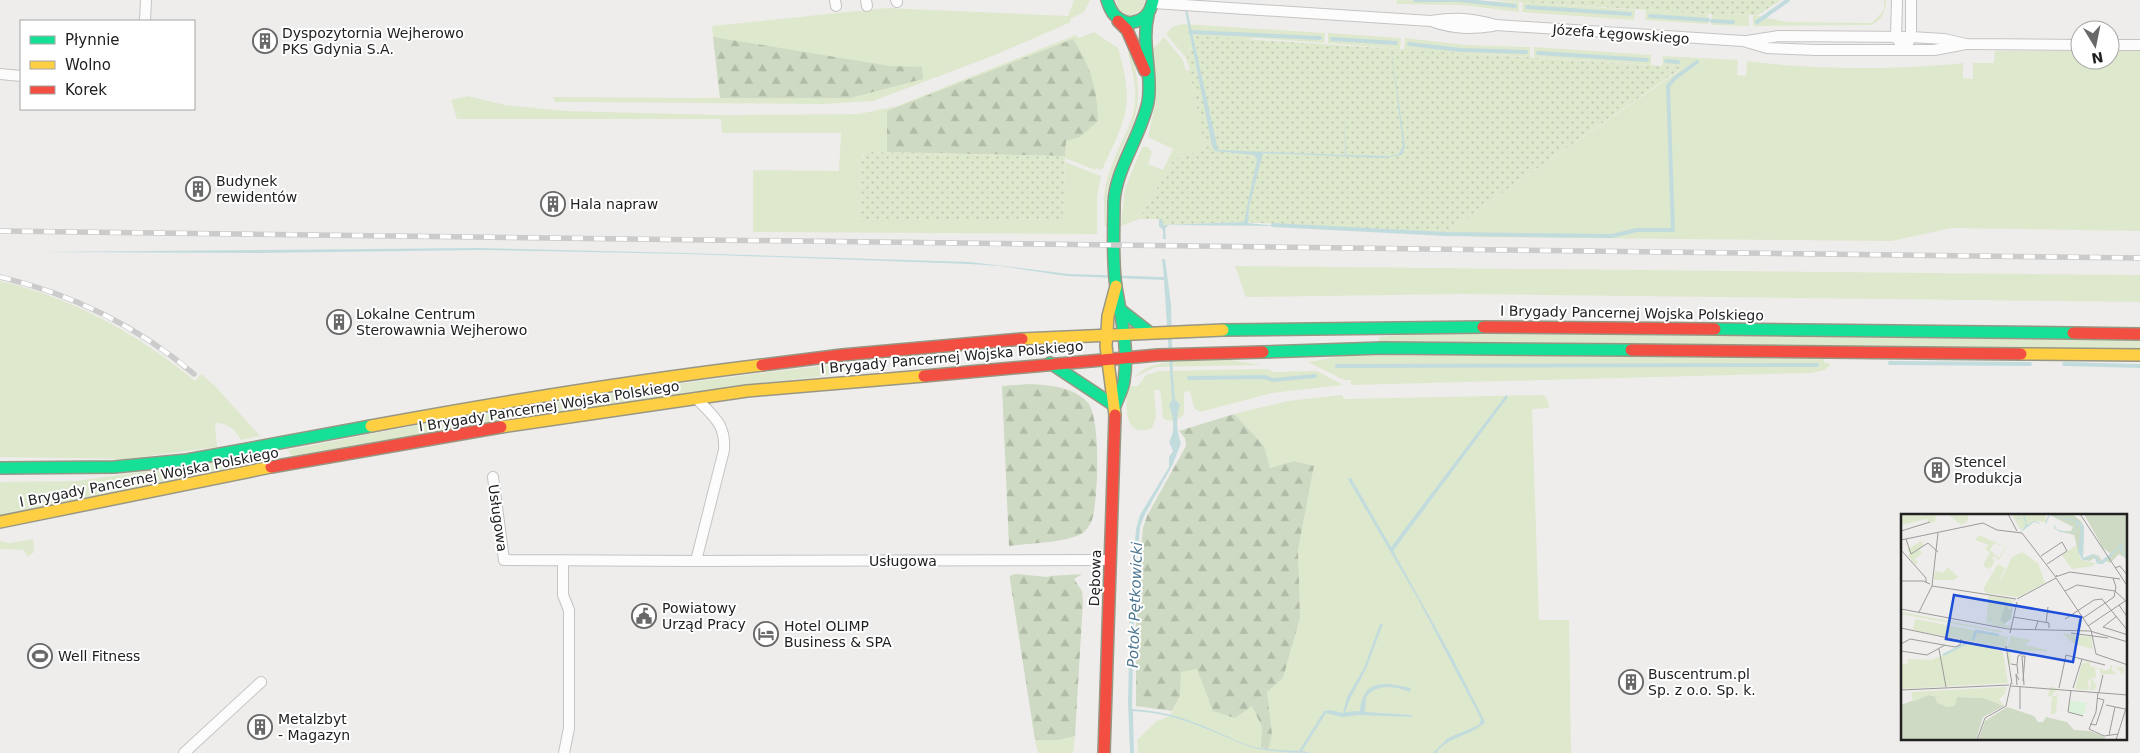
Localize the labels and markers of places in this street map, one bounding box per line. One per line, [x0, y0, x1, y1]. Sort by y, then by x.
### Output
place label: Dyspozytornia Wejherowo PKS Gdynia S.A. [282, 25, 464, 57]
building icon: Dyspozytornia Wejherowo PKS Gdynia S.A. [252, 28, 278, 54]
place label: Budynek rewidentów [216, 173, 297, 205]
building icon: Budynek rewidentów [185, 176, 211, 202]
building icon: Hala napraw [540, 191, 566, 217]
place label: Hala napraw [570, 196, 658, 212]
place label: Lokalne Centrum Sterowawnia Wejherowo [356, 306, 527, 338]
building icon: Lokalne Centrum Sterowawnia Wejherowo [326, 309, 352, 335]
place label: Stencel Produkcja [1954, 454, 2022, 486]
building icon: Stencel Produkcja [1924, 457, 1950, 483]
place label: Powiatowy Urząd Pracy [662, 600, 746, 632]
public building icon: Powiatowy Urząd Pracy [631, 603, 657, 629]
place label: Hotel OLIMP Business & SPA [784, 618, 892, 650]
hotel icon: Hotel OLIMP Business & SPA [753, 621, 779, 647]
sports icon: Well Fitness [27, 643, 53, 669]
place label: Well Fitness [58, 648, 140, 664]
place label: Buscentrum.pl Sp. z o.o. Sp. k. [1648, 666, 1756, 698]
building icon: Buscentrum.pl Sp. z o.o. Sp. k. [1618, 669, 1644, 695]
place label: Metalzbyt - Magazyn [278, 711, 350, 743]
building icon: Metalzbyt - Magazyn [247, 714, 273, 740]

